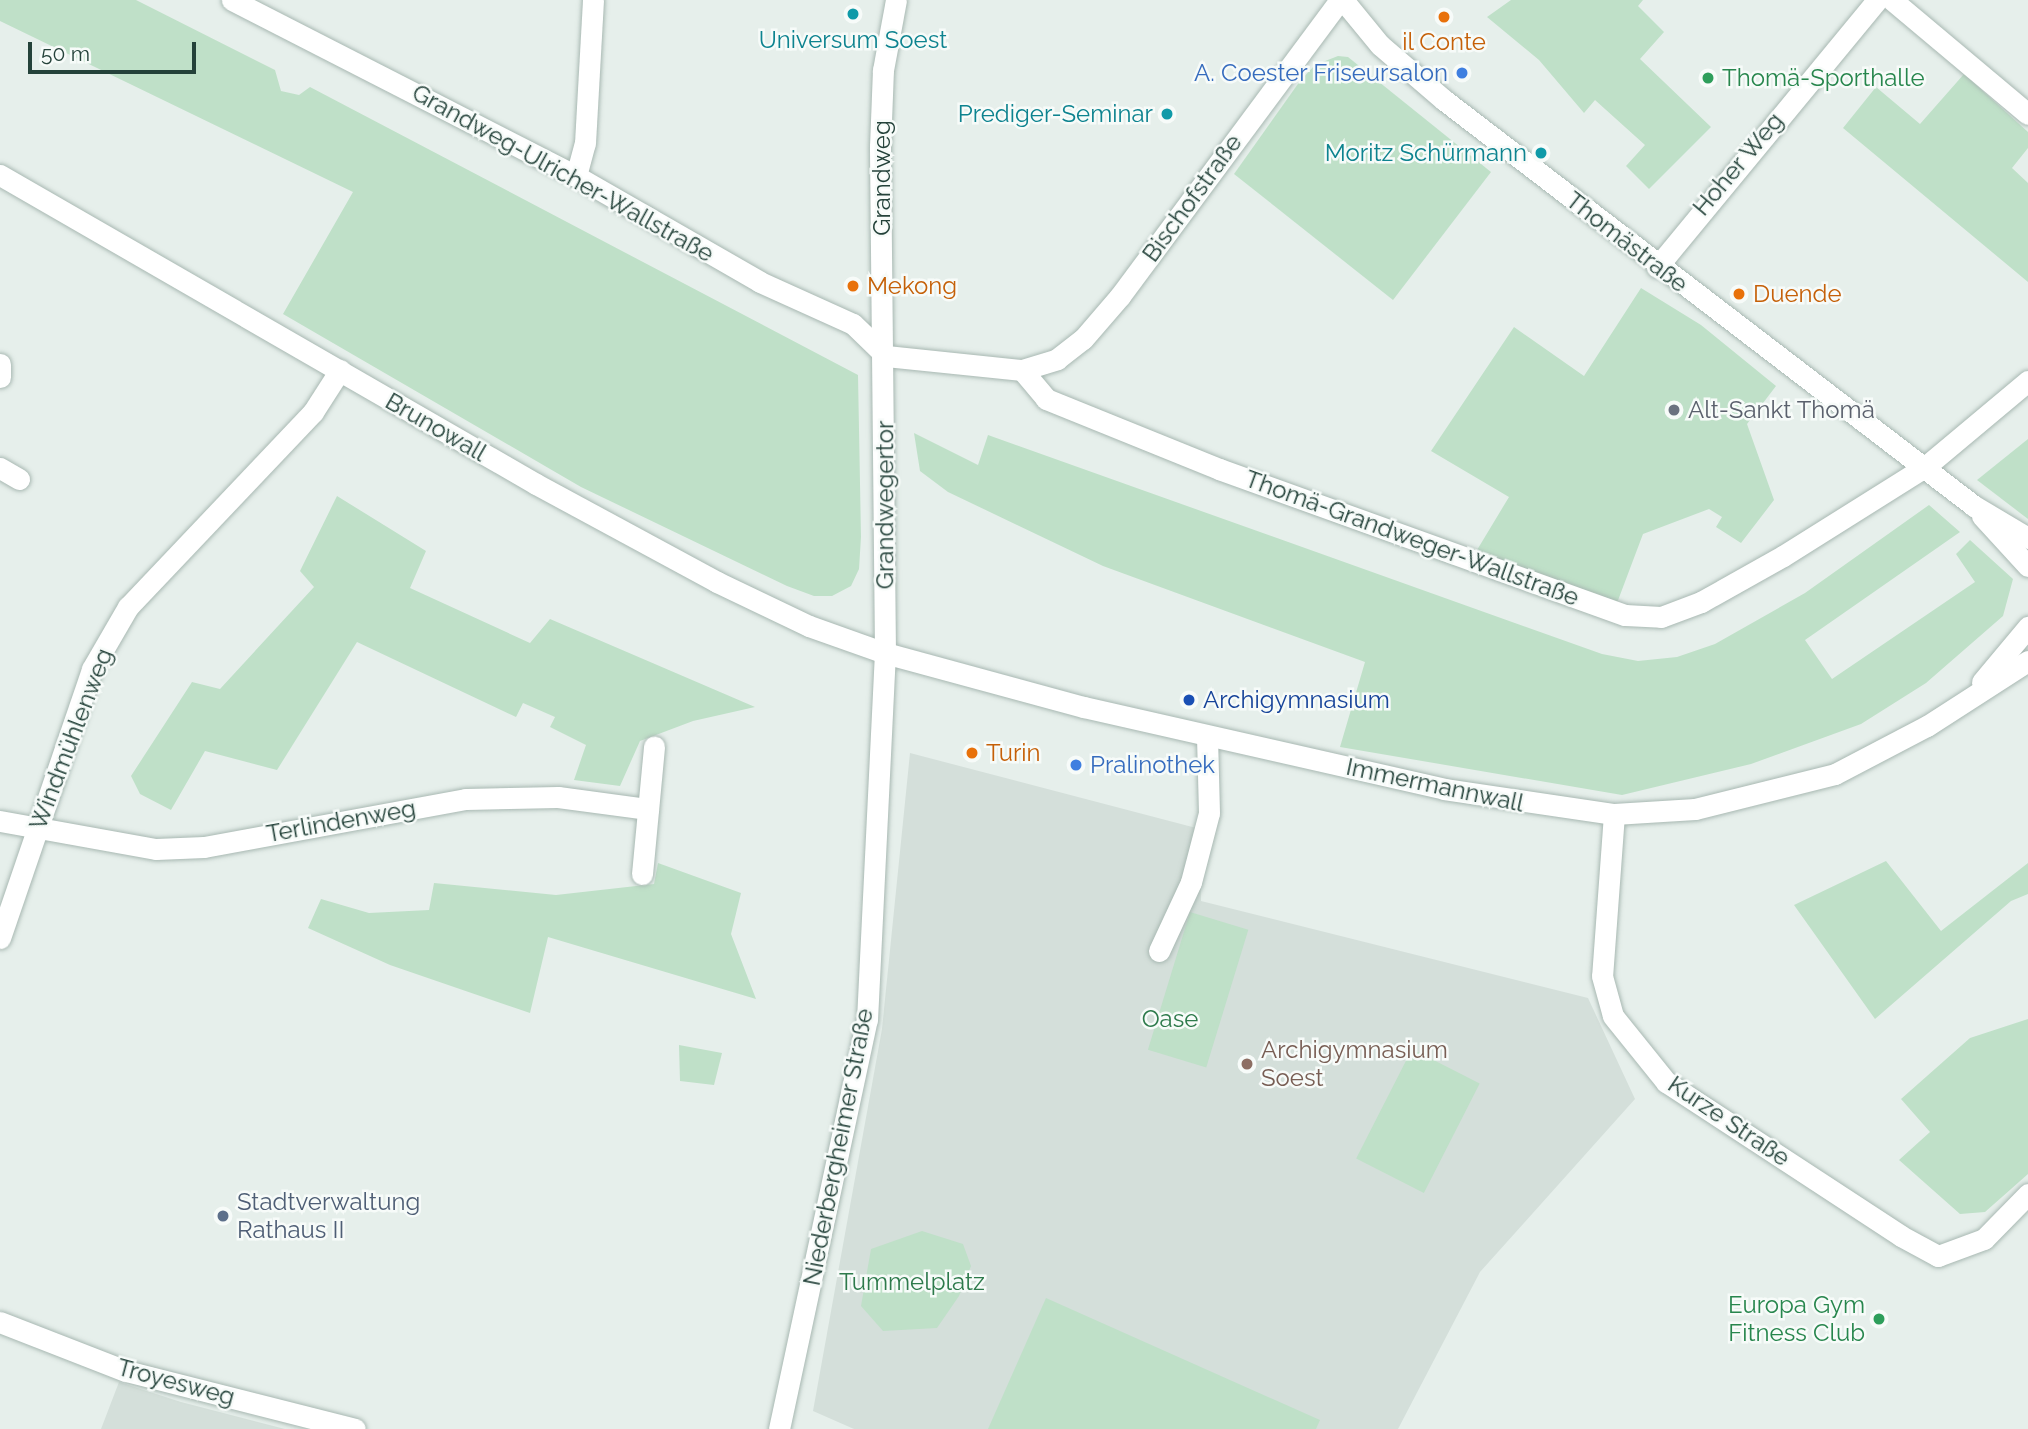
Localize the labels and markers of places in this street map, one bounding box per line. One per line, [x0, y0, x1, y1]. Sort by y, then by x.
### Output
marker: Universum Soest [845, 6, 861, 22]
marker: il Conte [1436, 9, 1452, 25]
place label: Universum Soest [759, 26, 947, 54]
place label: il Conte [1402, 28, 1486, 56]
place label: A. Coester Friseursalon [1194, 59, 1448, 87]
place label: Thomä-Sporthalle [1722, 64, 1925, 92]
marker: A. Coester Friseursalon [1454, 65, 1470, 81]
marker: Thomä-Sporthalle [1700, 70, 1716, 86]
place label: Prediger-Seminar [958, 100, 1153, 128]
marker: Prediger-Seminar [1159, 106, 1175, 122]
place label: Moritz Schürmann [1325, 139, 1527, 167]
marker: Moritz Schürmann [1533, 145, 1549, 161]
place label: Mekong [867, 272, 957, 300]
marker: Mekong [845, 278, 861, 294]
place label: Duende [1753, 280, 1842, 308]
marker: Duende [1731, 286, 1747, 302]
place label: Alt-Sankt Thomä [1688, 396, 1875, 424]
marker: Alt-Sankt Thomä [1666, 402, 1682, 418]
place label: Archigymnasium [1203, 686, 1390, 714]
marker: Archigymnasium [1181, 692, 1197, 708]
place label: Turin [986, 739, 1041, 767]
marker: Turin [964, 745, 980, 761]
place label: Pralinothek [1090, 751, 1215, 779]
marker: Pralinothek [1068, 757, 1084, 773]
place label: Archigymnasium Soest [1261, 1036, 1448, 1092]
marker: Archigymnasium Soest [1239, 1056, 1255, 1072]
place label: Stadtverwaltung Rathaus II [237, 1188, 420, 1244]
marker: Stadtverwaltung Rathaus II [215, 1208, 231, 1224]
place label: Europa Gym Fitness Club [1728, 1291, 1865, 1347]
marker: Europa Gym Fitness Club [1871, 1311, 1887, 1327]

